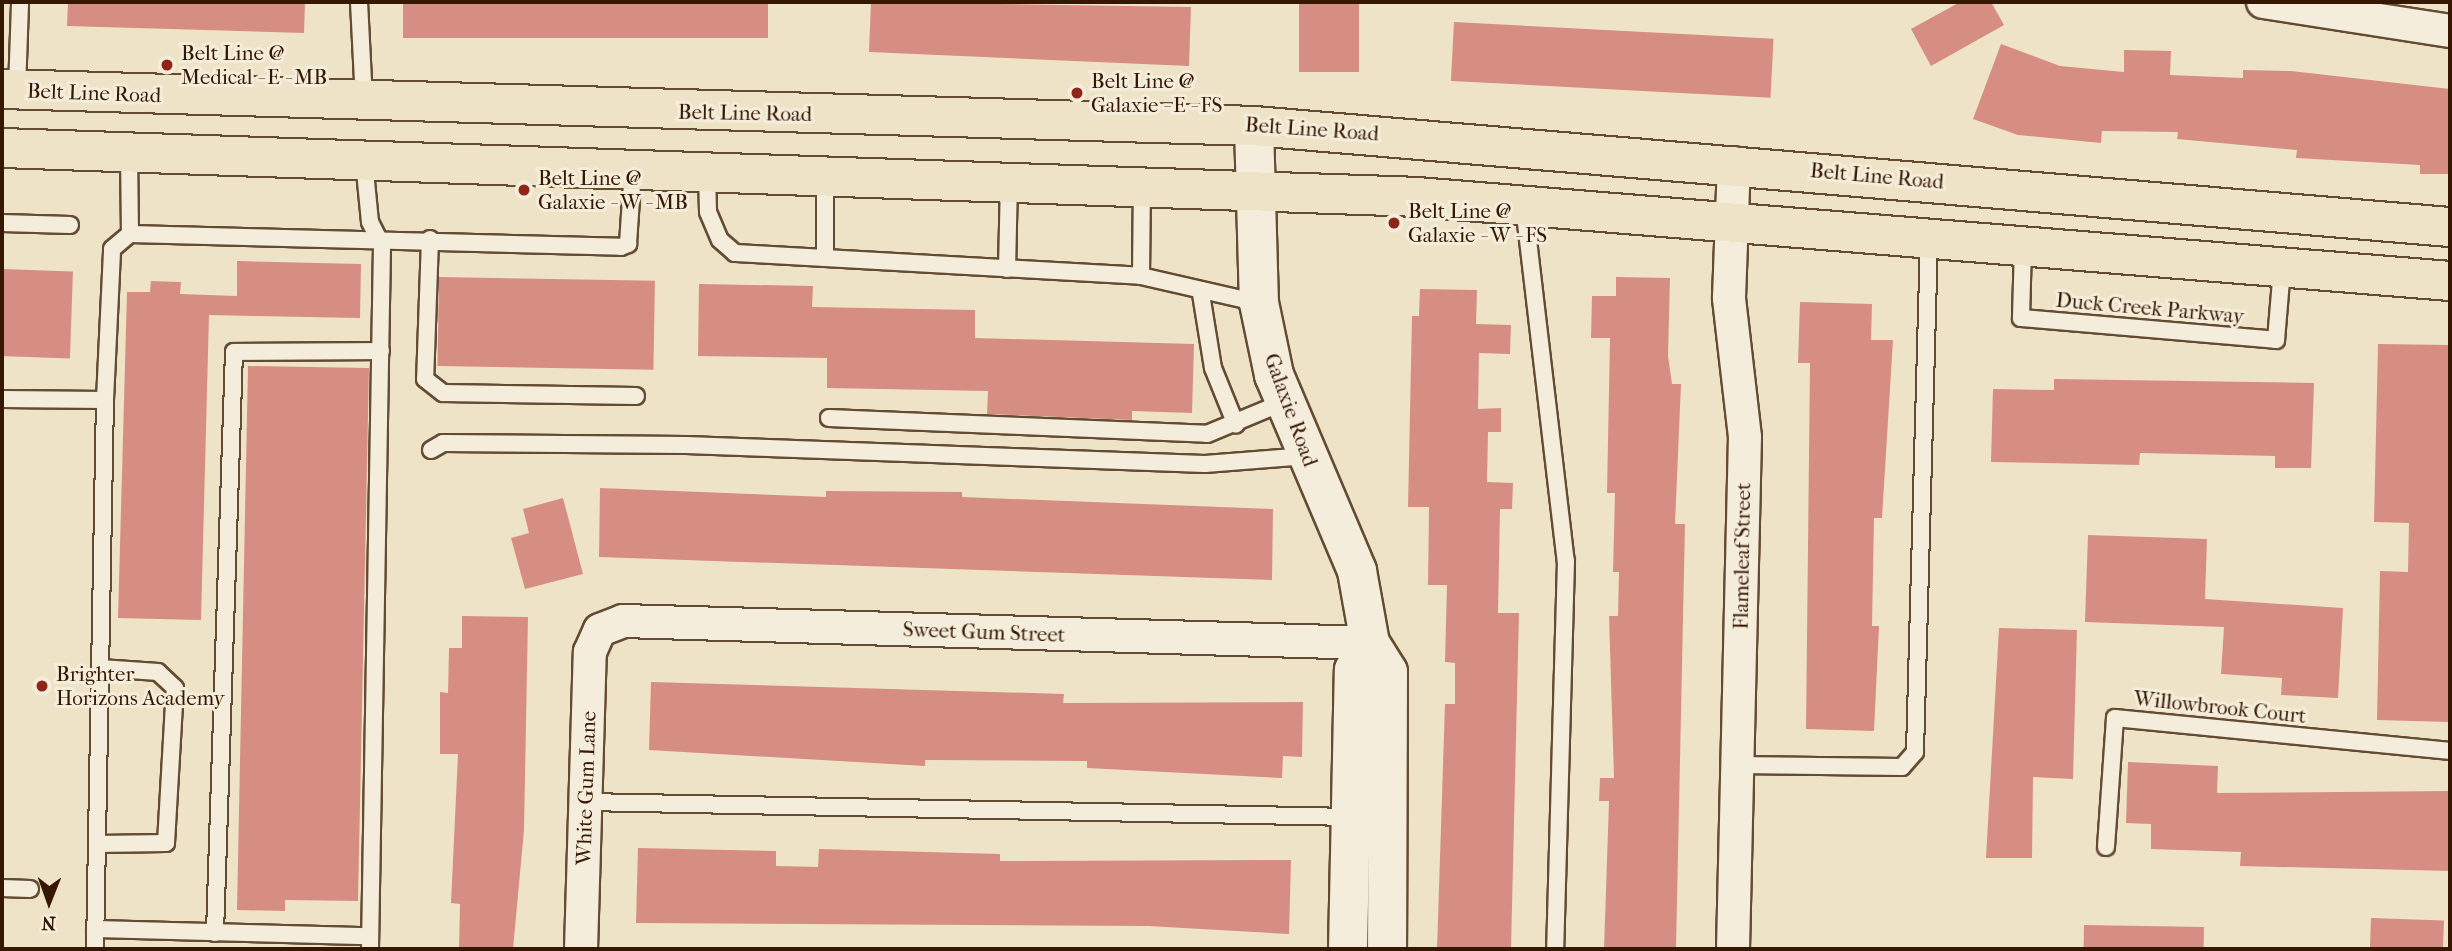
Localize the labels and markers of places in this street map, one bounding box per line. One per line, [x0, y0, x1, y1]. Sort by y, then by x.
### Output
place label: Belt Line @ Medical - E - MB [181, 40, 327, 90]
marker: Belt Line @ Medical - E - MB [159, 57, 175, 73]
place label: Belt Line @ Galaxie - E - FS [1091, 68, 1222, 118]
marker: Belt Line @ Galaxie - E - FS [1069, 85, 1085, 101]
place label: Belt Line @ Galaxie - W - MB [538, 165, 688, 215]
marker: Belt Line @ Galaxie - W - MB [516, 182, 532, 198]
place label: Belt Line @ Galaxie - W - FS [1408, 198, 1547, 248]
marker: Belt Line @ Galaxie - W - FS [1386, 215, 1402, 231]
place label: Brighter Horizons Academy [56, 661, 225, 711]
marker: Brighter Horizons Academy [34, 678, 50, 694]

